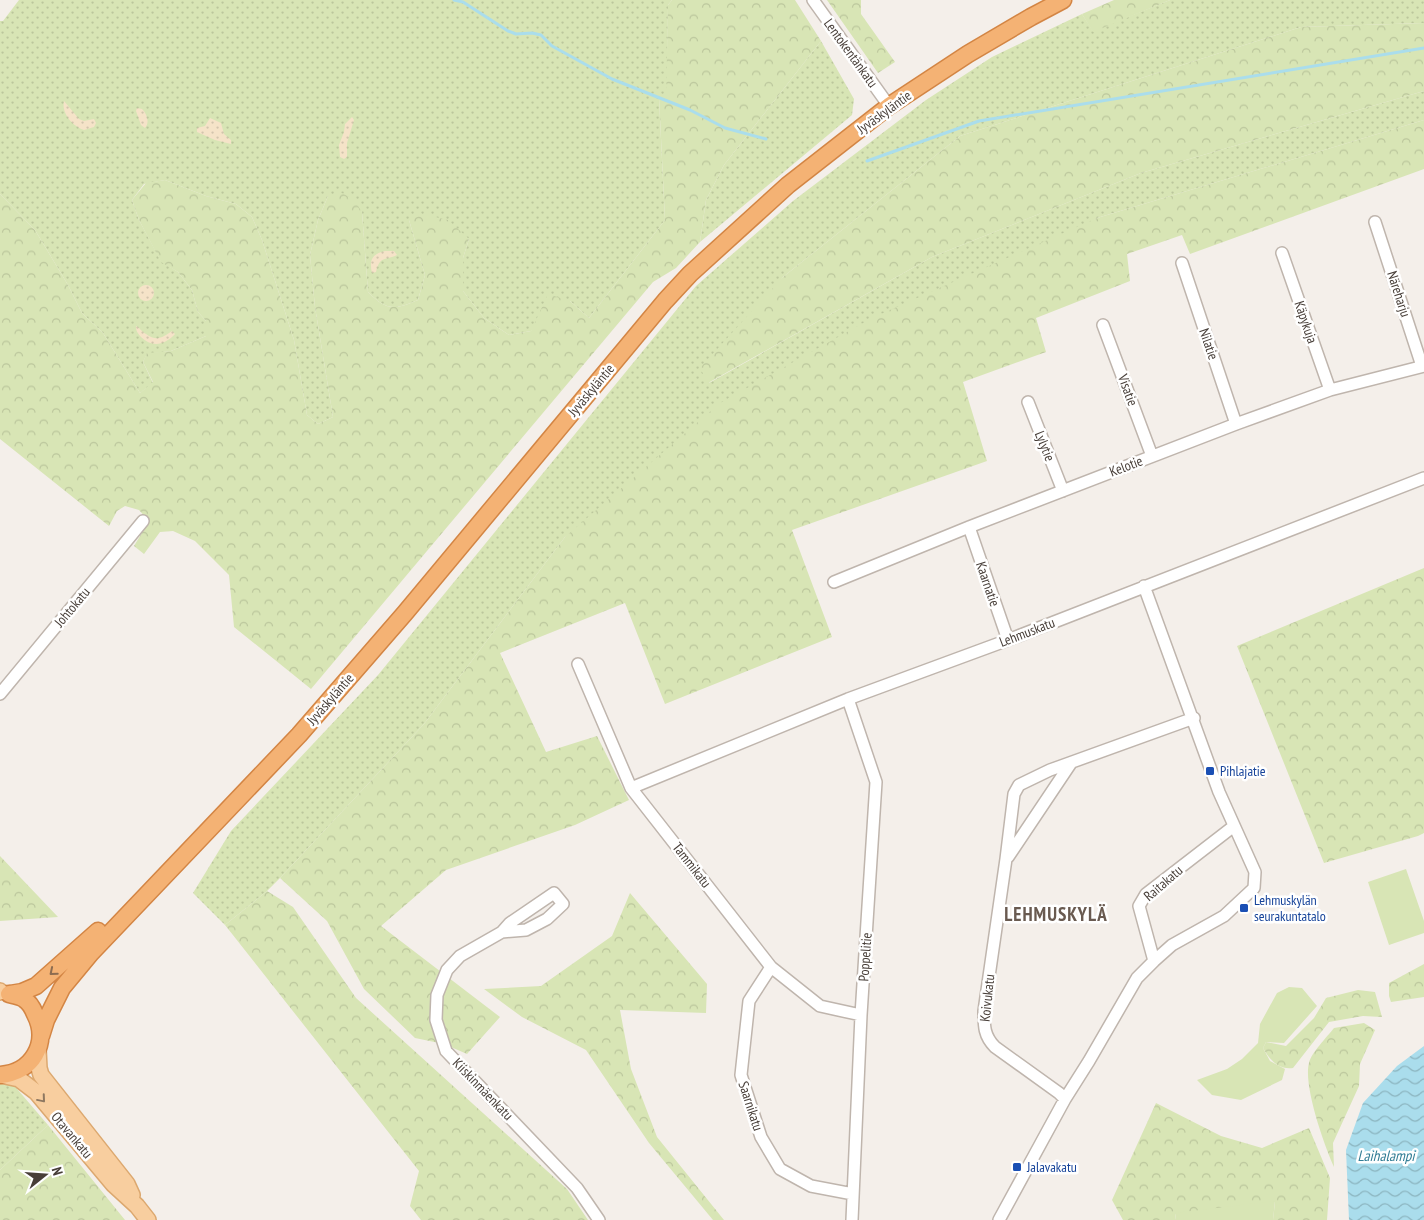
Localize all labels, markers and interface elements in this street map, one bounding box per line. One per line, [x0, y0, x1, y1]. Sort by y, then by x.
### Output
street label: Lentokentänkatu [820, 15, 882, 91]
street label: Jyväskyläntie [852, 86, 915, 138]
street label: Näreharju [1383, 269, 1415, 319]
street label: Käpykuja [1290, 298, 1322, 346]
street label: Nilatie [1195, 326, 1223, 362]
street label: Jyväskyläntie [563, 360, 618, 421]
street label: Visatie [1114, 371, 1142, 409]
street label: Lylytie [1031, 428, 1059, 464]
street label: Kelotie [1107, 451, 1145, 481]
street label: Kaarnatie [972, 559, 1004, 609]
street label: Johtokatu [50, 583, 94, 631]
street label: Lehmuskatu [997, 613, 1057, 651]
street label: Jyväskyläntie [302, 669, 358, 729]
place label: Pihlajatie [1220, 762, 1266, 780]
marker: Pihlajatie [1204, 765, 1216, 777]
street label: Tammikatu [669, 839, 715, 891]
street label: Raitakatu [1140, 861, 1186, 905]
place label: Lehmuskylän seurakuntatalo [1254, 891, 1326, 925]
district label: LEHMUSKYLÄ [1004, 902, 1108, 926]
marker: Lehmuskylän seurakuntatalo [1238, 902, 1250, 914]
street label: Poppelitie [854, 932, 876, 982]
one-way arrow [49, 966, 58, 975]
street label: Koivukatu [976, 973, 998, 1023]
street label: Kiiskinmäenkatu [449, 1054, 517, 1124]
street label: Saarnikatu [735, 1079, 767, 1133]
one-way arrow [36, 1093, 44, 1102]
street label: Otavankatu [47, 1108, 97, 1162]
water label: Laihalampi [1358, 1146, 1416, 1165]
north arrow [20, 1150, 70, 1200]
place label: Jalavakatu [1026, 1158, 1077, 1176]
marker: Jalavakatu [1011, 1161, 1023, 1173]
text: N [48, 1165, 67, 1177]

